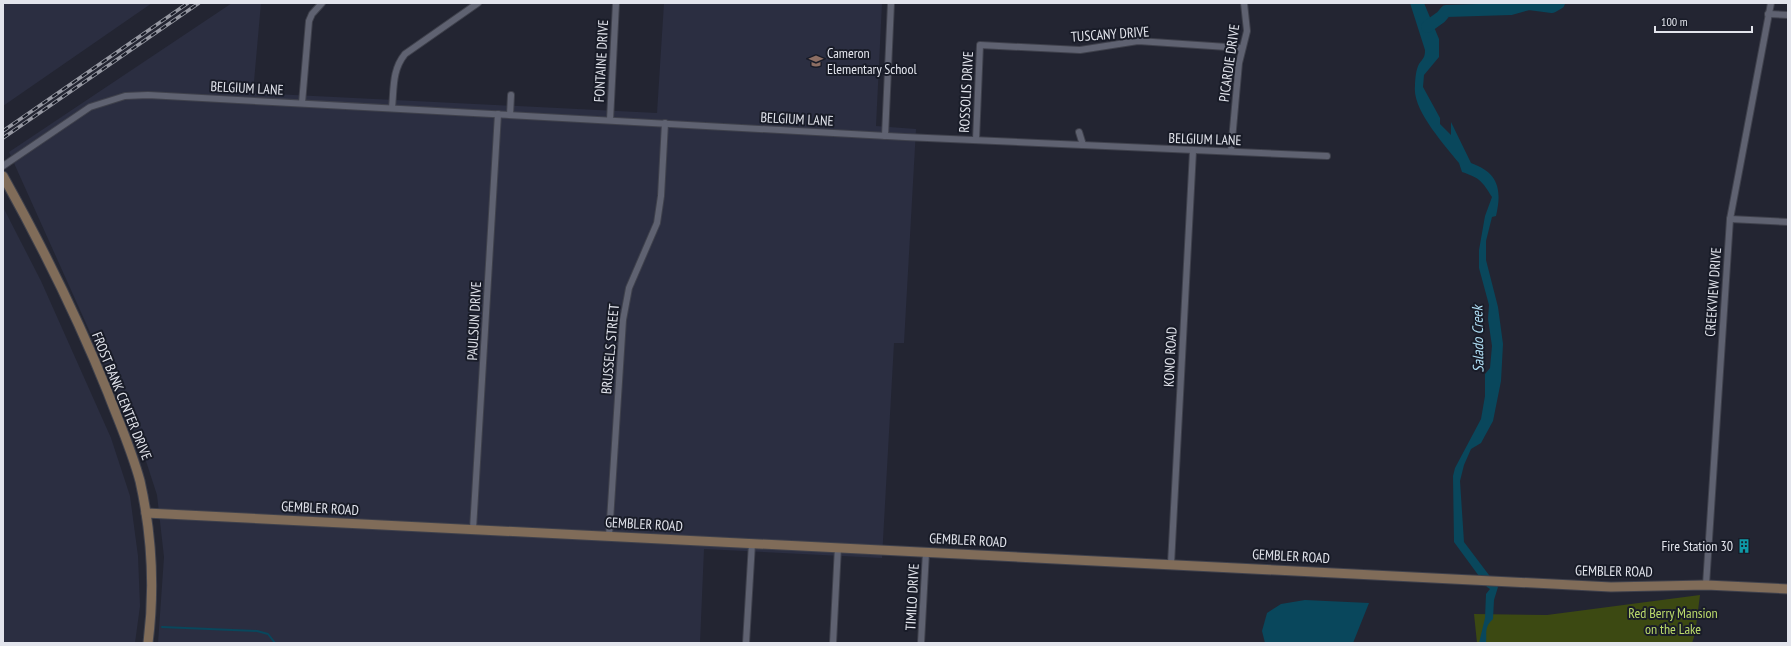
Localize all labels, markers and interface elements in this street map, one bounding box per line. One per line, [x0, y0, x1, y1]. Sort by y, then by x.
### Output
scale bar [1655, 8, 1752, 34]
text: 100 m [1661, 14, 1688, 29]
street label: FONTAINE DRIVE [590, 19, 612, 103]
street label: TUSCANY DRIVE [1070, 22, 1150, 46]
street label: PICARDIE DRIVE [1215, 23, 1243, 103]
place label: Cameron Elementary School [827, 44, 917, 78]
street label: ROSSOLIS DRIVE [955, 51, 977, 133]
school or university icon: Cameron Elementary School [808, 53, 824, 69]
street label: BELGIUM LANE [210, 77, 284, 99]
street label: BELGIUM LANE [760, 108, 834, 130]
street label: BELGIUM LANE [1168, 129, 1242, 149]
street label: CREEKVIEW DRIVE [1701, 247, 1725, 337]
street label: PAULSUN DRIVE [463, 281, 485, 361]
street label: BRUSSELS STREET [597, 302, 623, 395]
water label: Salado Creek [1467, 303, 1488, 373]
street label: KONO ROAD [1159, 326, 1181, 388]
street label: FROST BANK CENTER DRIVE [88, 329, 156, 463]
street label: GEMBLER ROAD [281, 497, 359, 519]
street label: GEMBLER ROAD [605, 513, 683, 535]
street label: GEMBLER ROAD [929, 529, 1007, 551]
place label: Fire Station 30 [1662, 537, 1733, 555]
building icon: Fire Station 30 [1736, 538, 1752, 554]
street label: GEMBLER ROAD [1252, 545, 1330, 567]
street label: GEMBLER ROAD [1575, 561, 1653, 581]
street label: TIMILO DRIVE [901, 563, 923, 631]
park label: Red Berry Mansion on the Lake [1628, 604, 1718, 638]

